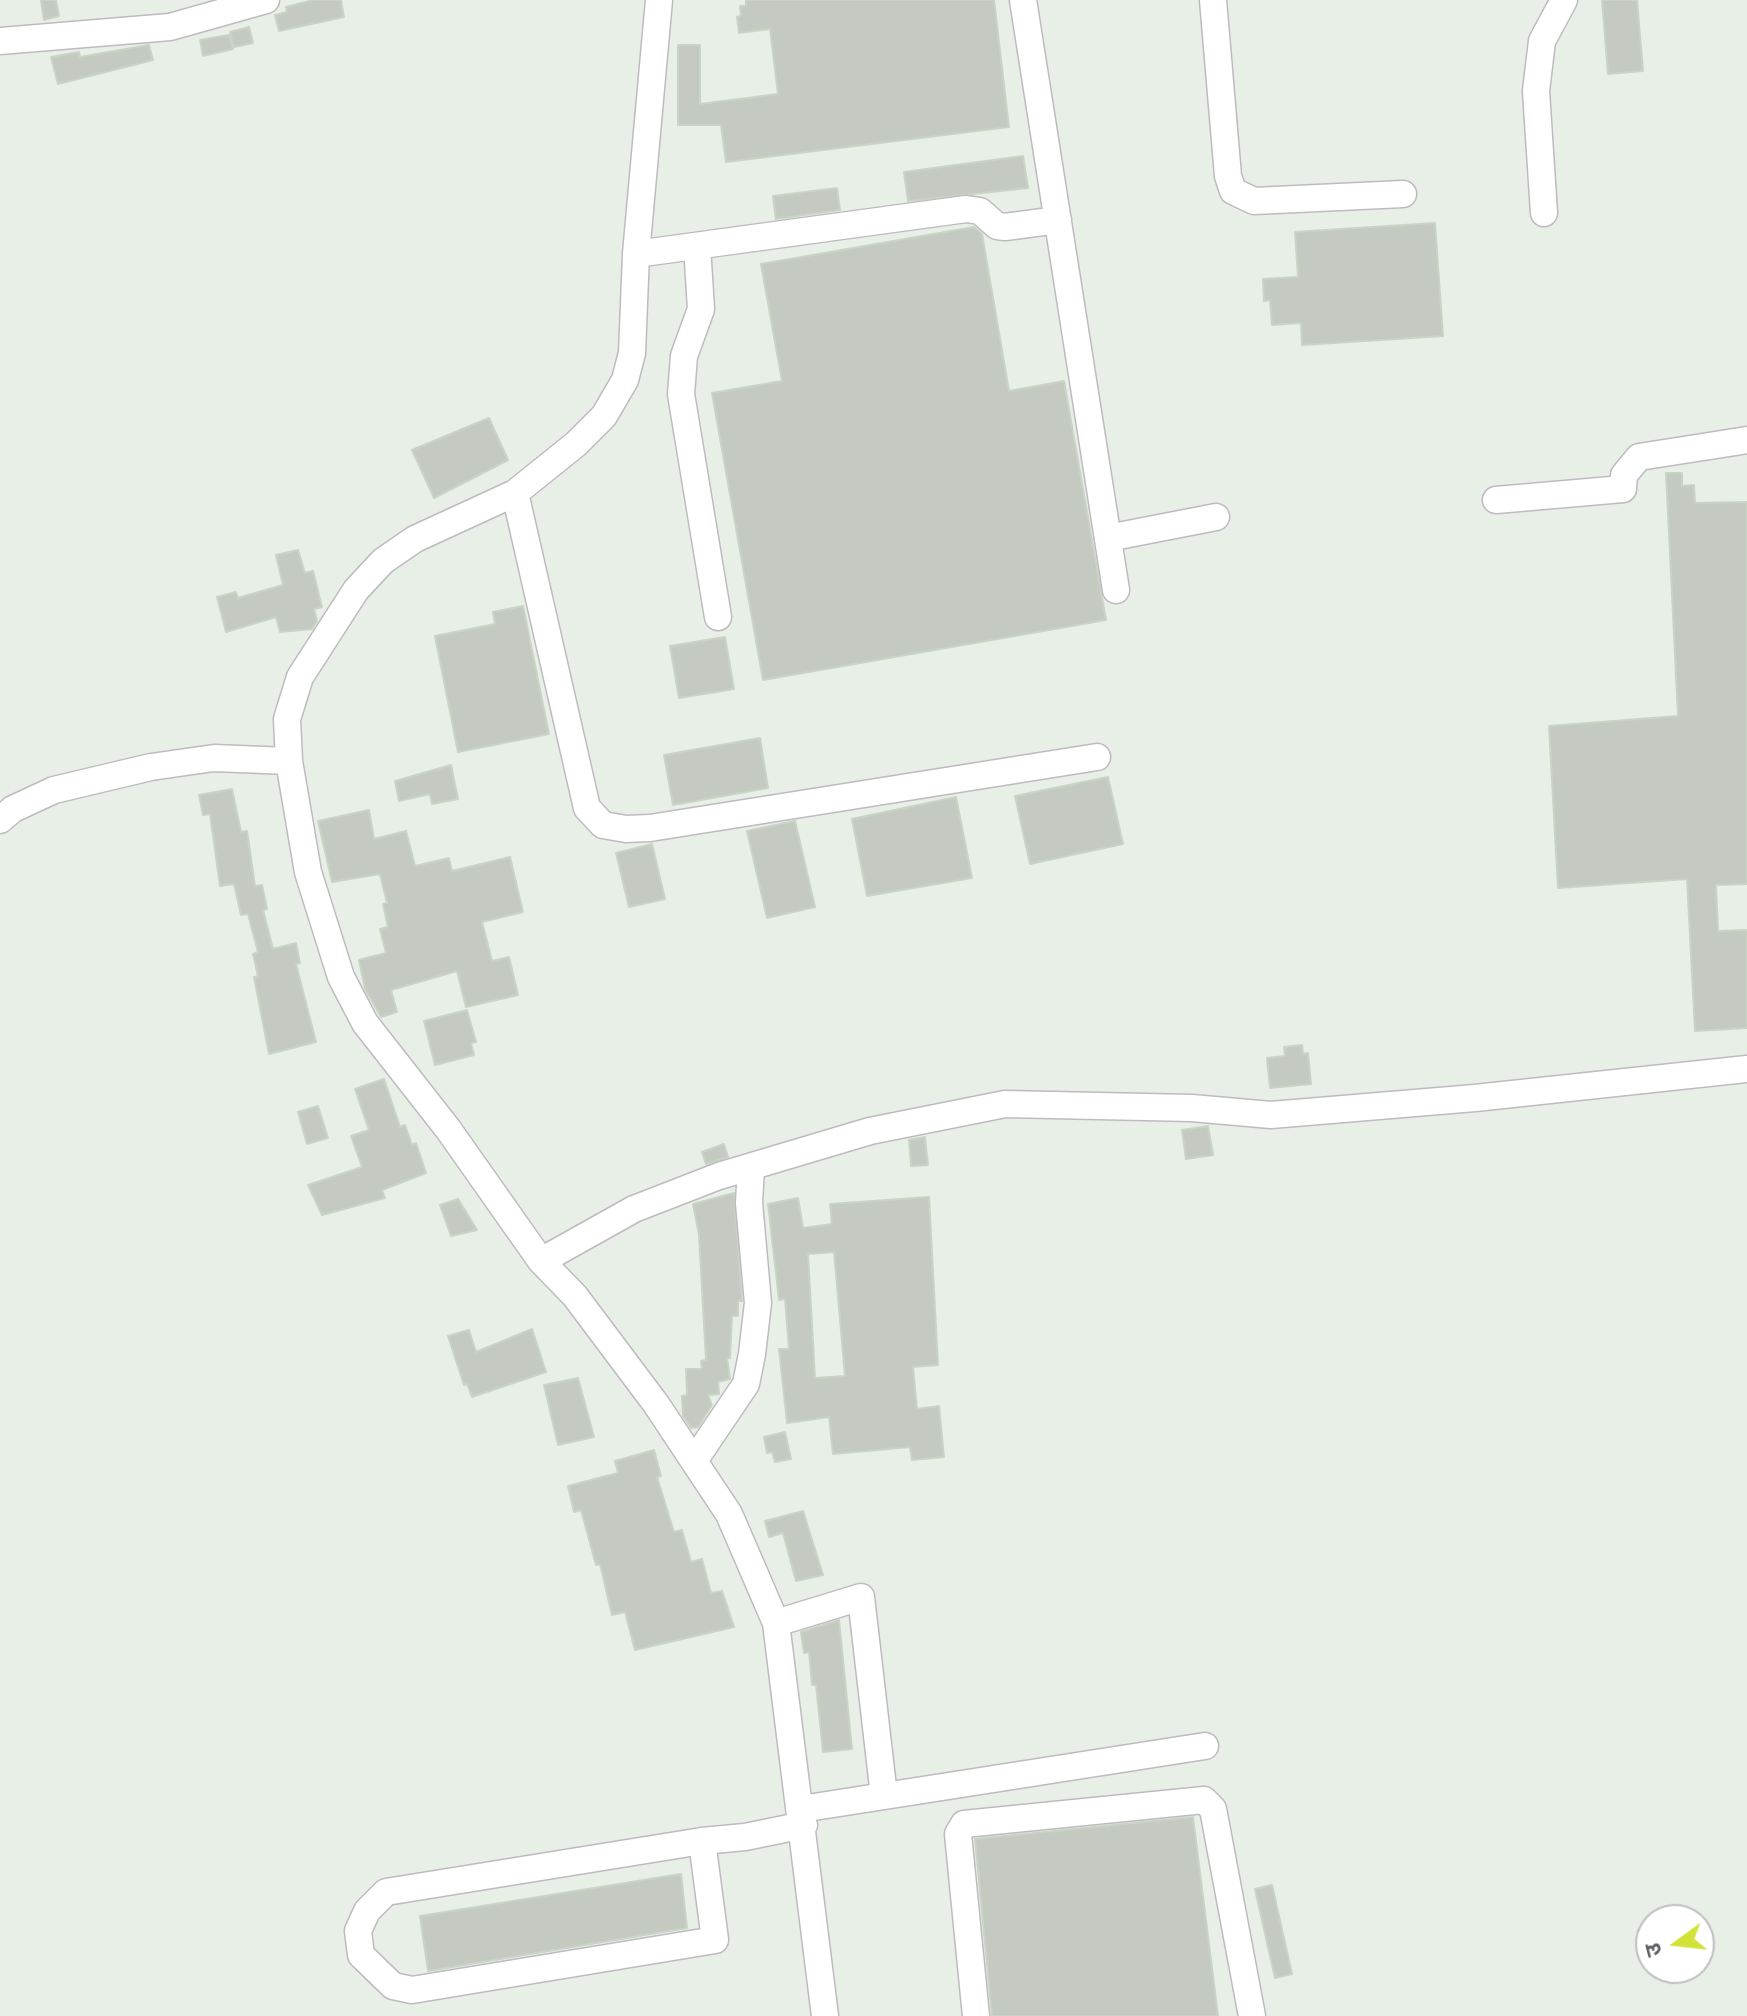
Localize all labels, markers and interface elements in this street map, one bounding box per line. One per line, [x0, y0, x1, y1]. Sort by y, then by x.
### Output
north arrow [1635, 1904, 1715, 1984]
text: उ [1639, 1940, 1668, 1960]

